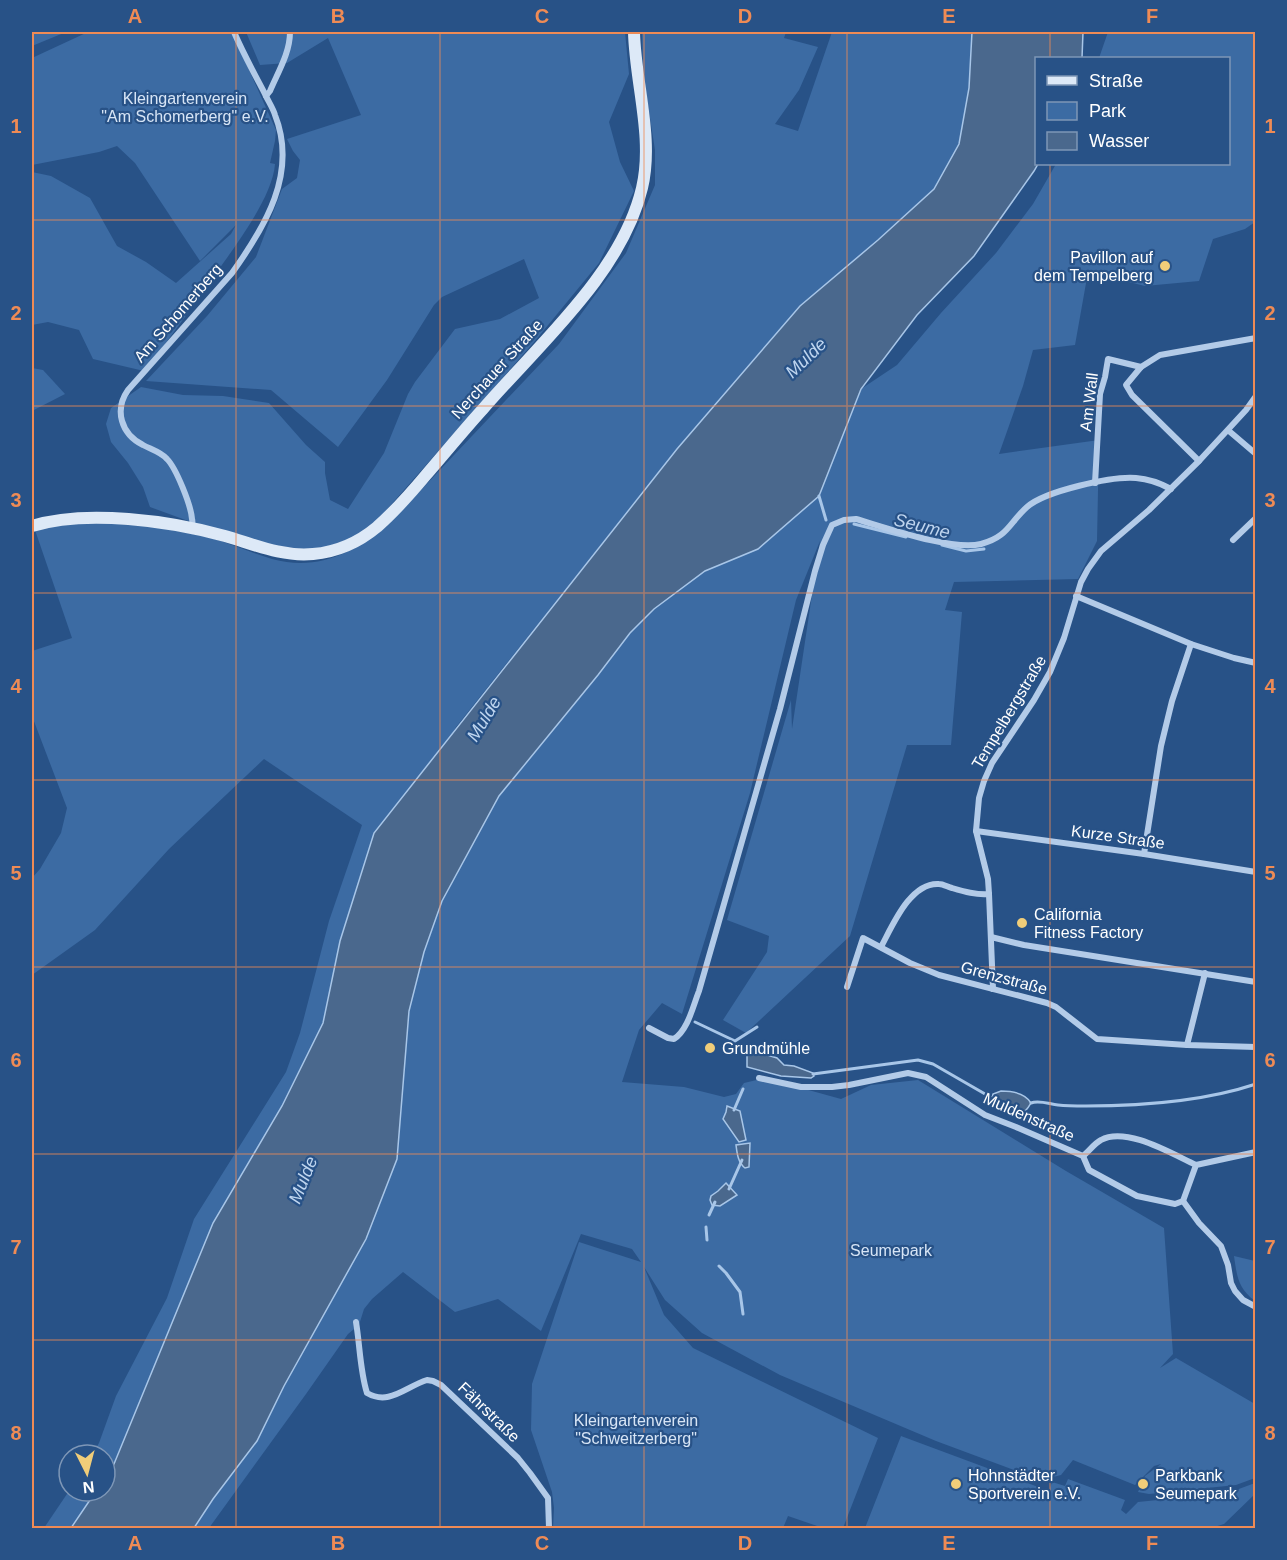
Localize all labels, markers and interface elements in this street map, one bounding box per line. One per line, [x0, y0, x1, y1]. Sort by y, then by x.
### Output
text: A [128, 5, 142, 27]
text: B [331, 5, 345, 27]
text: C [535, 5, 549, 27]
text: D [738, 5, 752, 27]
text: E [942, 5, 956, 27]
text: F [1146, 5, 1158, 27]
legend [1035, 57, 1230, 165]
text: Straße [1089, 71, 1143, 91]
park label: Kleingartenverein "Am Schomerberg" e.V. [101, 90, 269, 125]
text: Park [1089, 101, 1127, 121]
text: 1 [10, 115, 22, 137]
text: 1 [1264, 115, 1276, 137]
text: Wasser [1089, 131, 1149, 151]
place label: Pavillon auf dem Tempelberg [1034, 249, 1154, 284]
marker: Pavillon auf dem Tempelberg [1158, 259, 1172, 273]
street label: Am Schomerberg [131, 260, 225, 366]
text: 2 [10, 302, 22, 324]
text: 2 [1264, 302, 1276, 324]
street label: Nerchauer Straße [448, 316, 546, 422]
water label: Mulde [781, 334, 831, 382]
street label: Am Wall [1077, 372, 1101, 432]
text: 3 [10, 489, 22, 511]
text: 3 [1264, 489, 1276, 511]
water label: Seume [892, 509, 952, 543]
street label: Tempelbergstraße [969, 652, 1050, 772]
text: 4 [10, 675, 22, 697]
text: 4 [1264, 675, 1276, 697]
water label: Mulde [463, 693, 505, 745]
street label: Kurze Straße [1070, 822, 1166, 852]
text: 5 [10, 862, 22, 884]
text: 5 [1264, 862, 1276, 884]
place label: California Fitness Factory [1034, 906, 1143, 941]
marker: California Fitness Factory [1015, 916, 1029, 930]
street label: Grenzstraße [959, 958, 1049, 998]
place label: Grundmühle [722, 1040, 810, 1057]
marker: Grundmühle [703, 1041, 717, 1055]
text: 6 [10, 1049, 22, 1071]
text: 6 [1264, 1049, 1276, 1071]
street label: Muldenstraße [981, 1089, 1077, 1145]
water label: Mulde [285, 1154, 321, 1206]
text: 7 [10, 1236, 22, 1258]
text: 7 [1264, 1236, 1276, 1258]
park label: Seumepark [850, 1242, 933, 1259]
street label: Fährstraße [455, 1379, 523, 1445]
park label: Kleingartenverein "Schweitzerberg" [574, 1412, 698, 1447]
text: 8 [10, 1422, 22, 1444]
text: 8 [1264, 1422, 1276, 1444]
north arrow [57, 1443, 117, 1503]
place label: Hohnstädter Sportverein e.V. [968, 1467, 1081, 1502]
place label: Parkbank Seumepark [1155, 1467, 1238, 1502]
marker: Hohnstädter Sportverein e.V. [949, 1477, 963, 1491]
marker: Parkbank Seumepark [1136, 1477, 1150, 1491]
text: N [82, 1478, 95, 1496]
text: A [128, 1532, 142, 1554]
text: B [331, 1532, 345, 1554]
text: C [535, 1532, 549, 1554]
text: D [738, 1532, 752, 1554]
text: E [942, 1532, 956, 1554]
text: F [1146, 1532, 1158, 1554]

